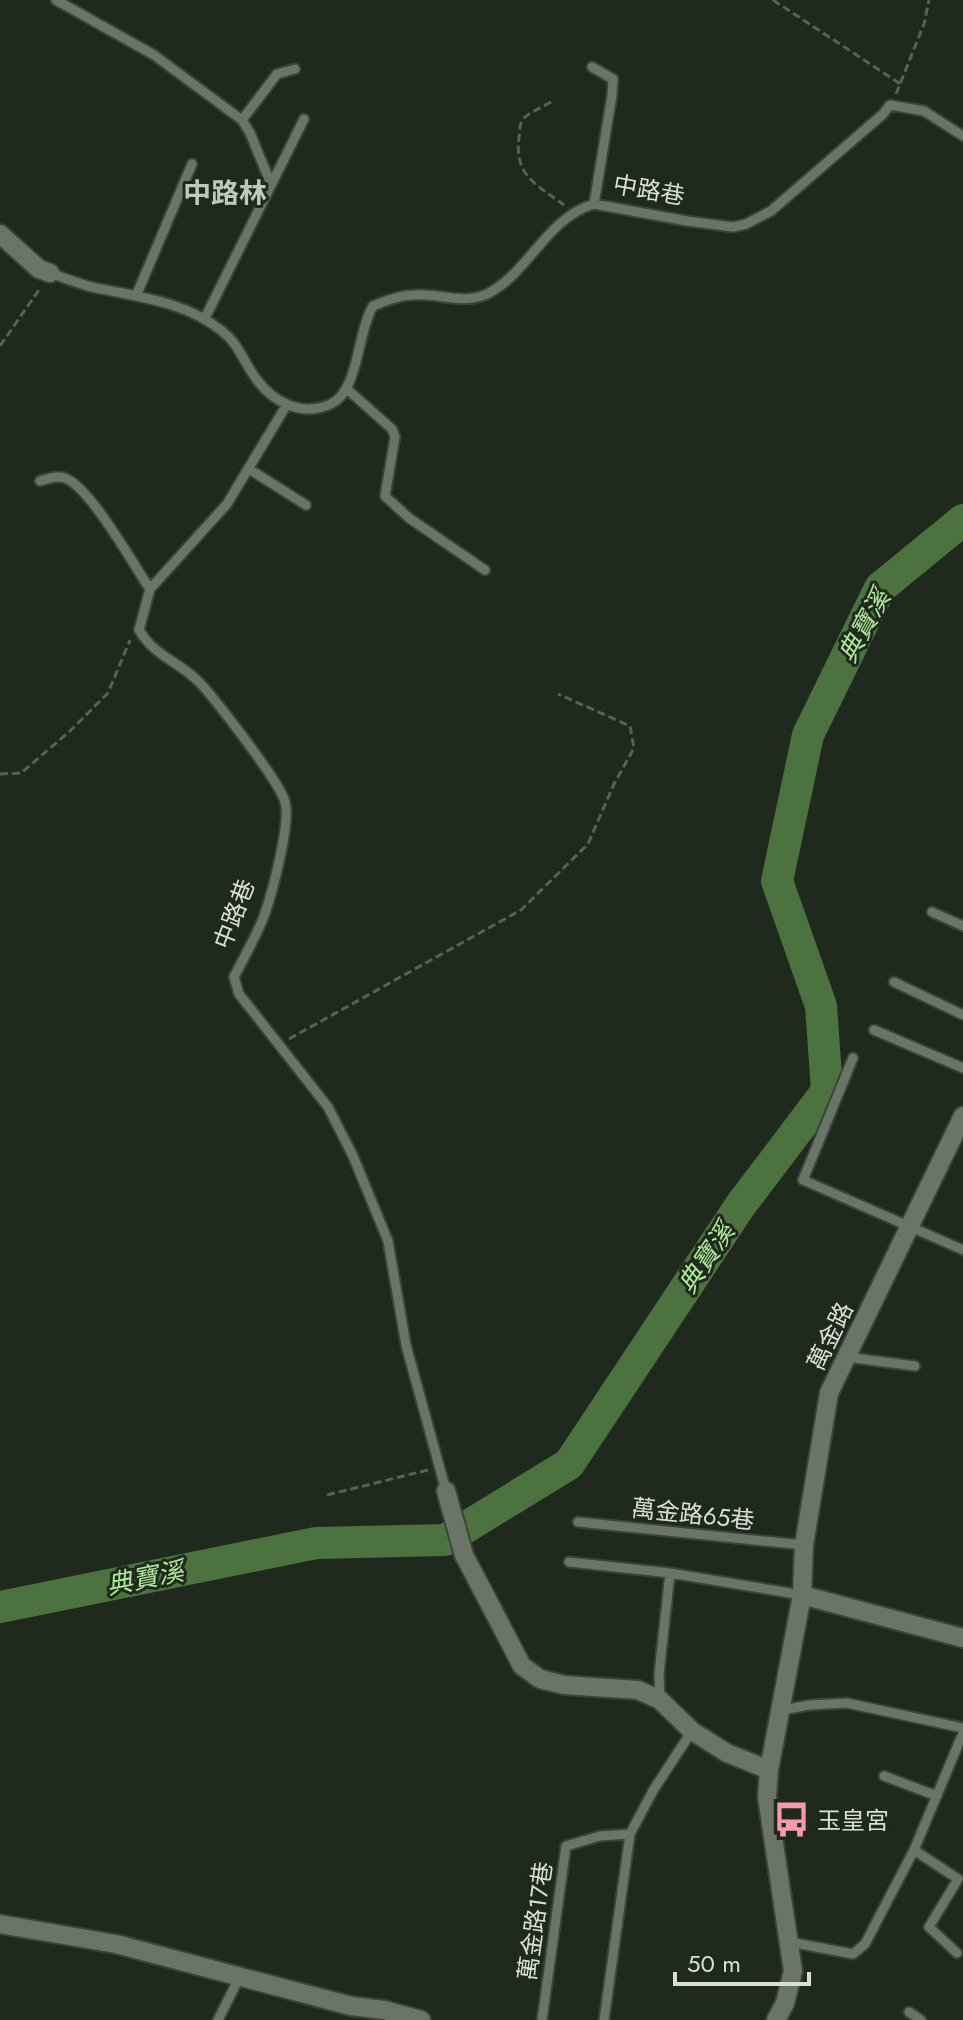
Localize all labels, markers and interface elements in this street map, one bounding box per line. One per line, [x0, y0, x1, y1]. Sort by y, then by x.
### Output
street label: 中路巷 [611, 167, 687, 213]
district label: 中路林 [183, 173, 267, 214]
water label: 典寶溪 [828, 579, 901, 669]
street label: 中路巷 [205, 874, 263, 954]
water label: 典寶溪 [668, 1212, 746, 1301]
street label: 萬金路 [798, 1296, 862, 1376]
street label: 萬金路65巷 [630, 1490, 756, 1538]
water label: 典寶溪 [103, 1551, 191, 1604]
bus stop icon: 玉皇宮 [772, 1801, 810, 1839]
place label: 玉皇宮 [817, 1803, 889, 1838]
street label: 萬金路17巷 [509, 1859, 561, 1983]
scale bar [675, 1936, 809, 1986]
text: 50 m [687, 1946, 741, 1981]

